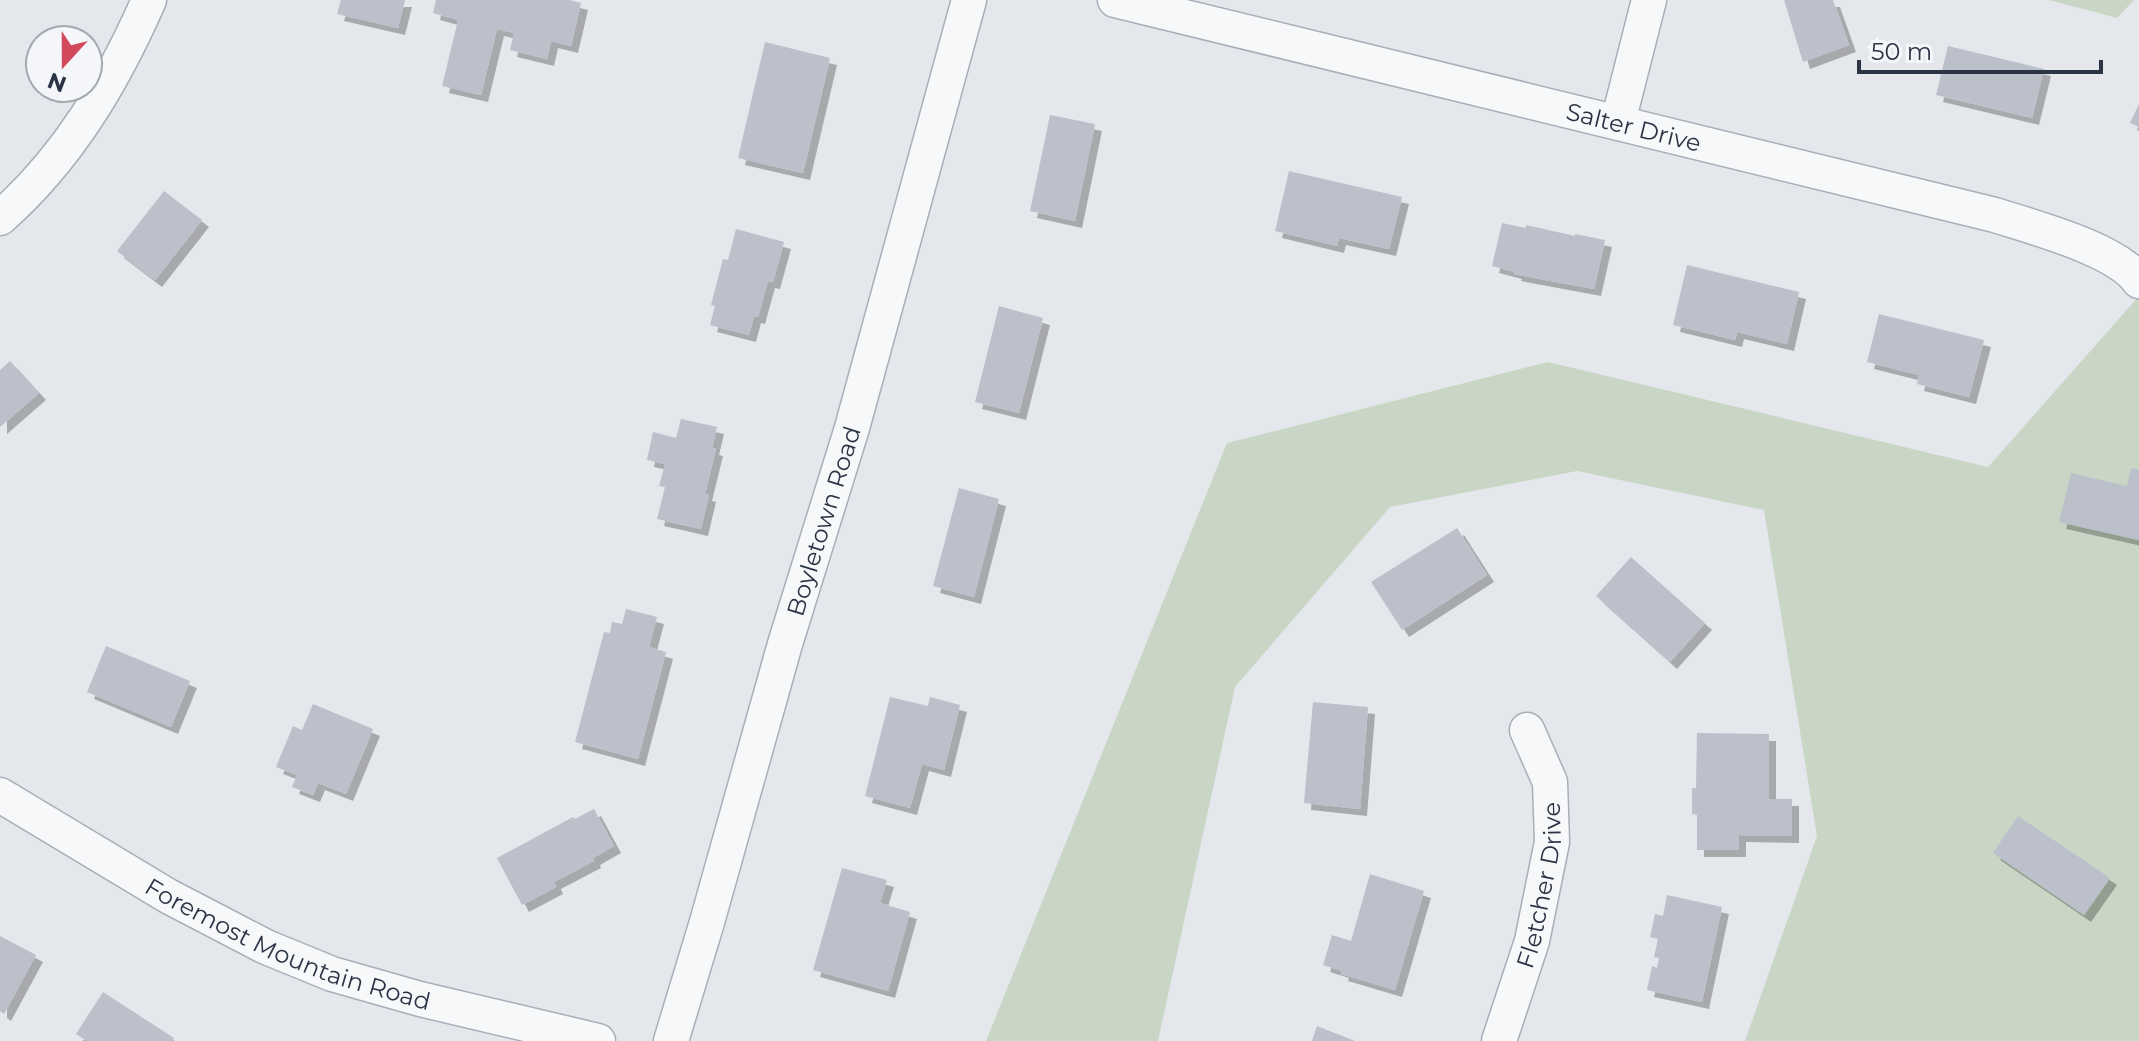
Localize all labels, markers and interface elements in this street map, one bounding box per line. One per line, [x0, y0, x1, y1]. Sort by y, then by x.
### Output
north arrow [24, 24, 104, 104]
scale bar [1859, 24, 2101, 74]
text: 50 m [1871, 37, 1932, 66]
text: N [44, 66, 70, 98]
street label: Salter Drive [1563, 96, 1704, 157]
street label: Boyletown Road [780, 422, 866, 619]
street label: Fletcher Drive [1510, 802, 1567, 972]
street label: Foremost Mountain Road [140, 871, 434, 1016]

